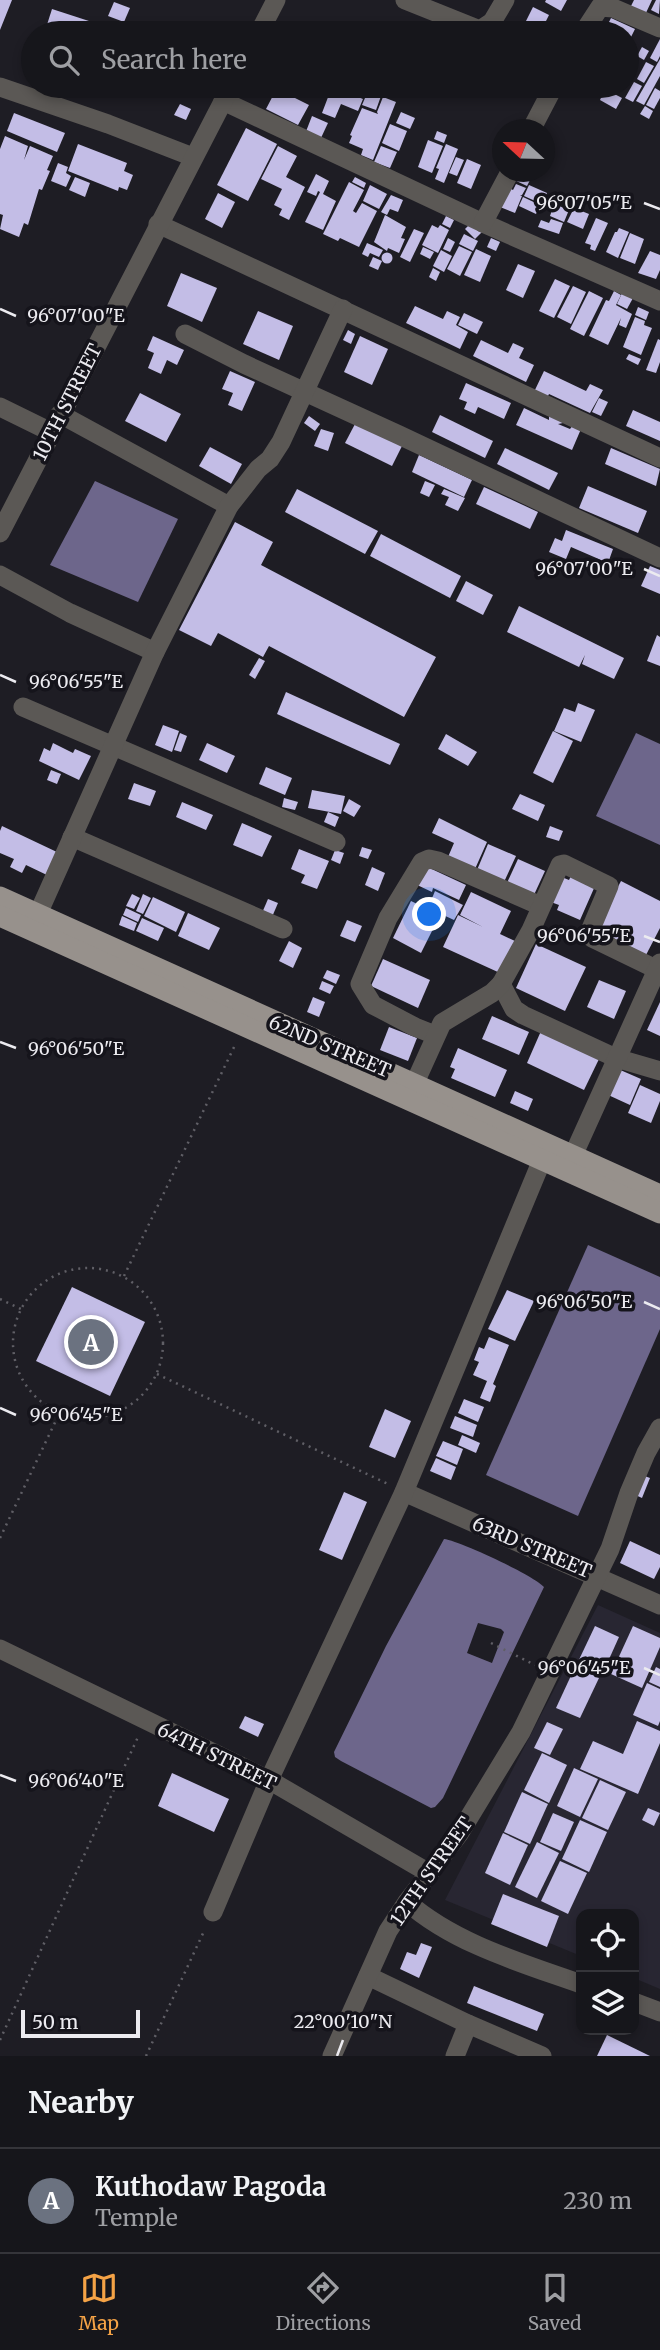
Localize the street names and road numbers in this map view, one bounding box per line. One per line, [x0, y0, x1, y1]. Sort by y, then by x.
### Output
street label: 10TH STREET [27, 340, 107, 464]
street label: 62ND STREET [265, 1010, 395, 1082]
street label: 63RD STREET [469, 1511, 595, 1583]
street label: 64TH STREET [154, 1717, 280, 1795]
street label: 12TH STREET [385, 1812, 477, 1930]

